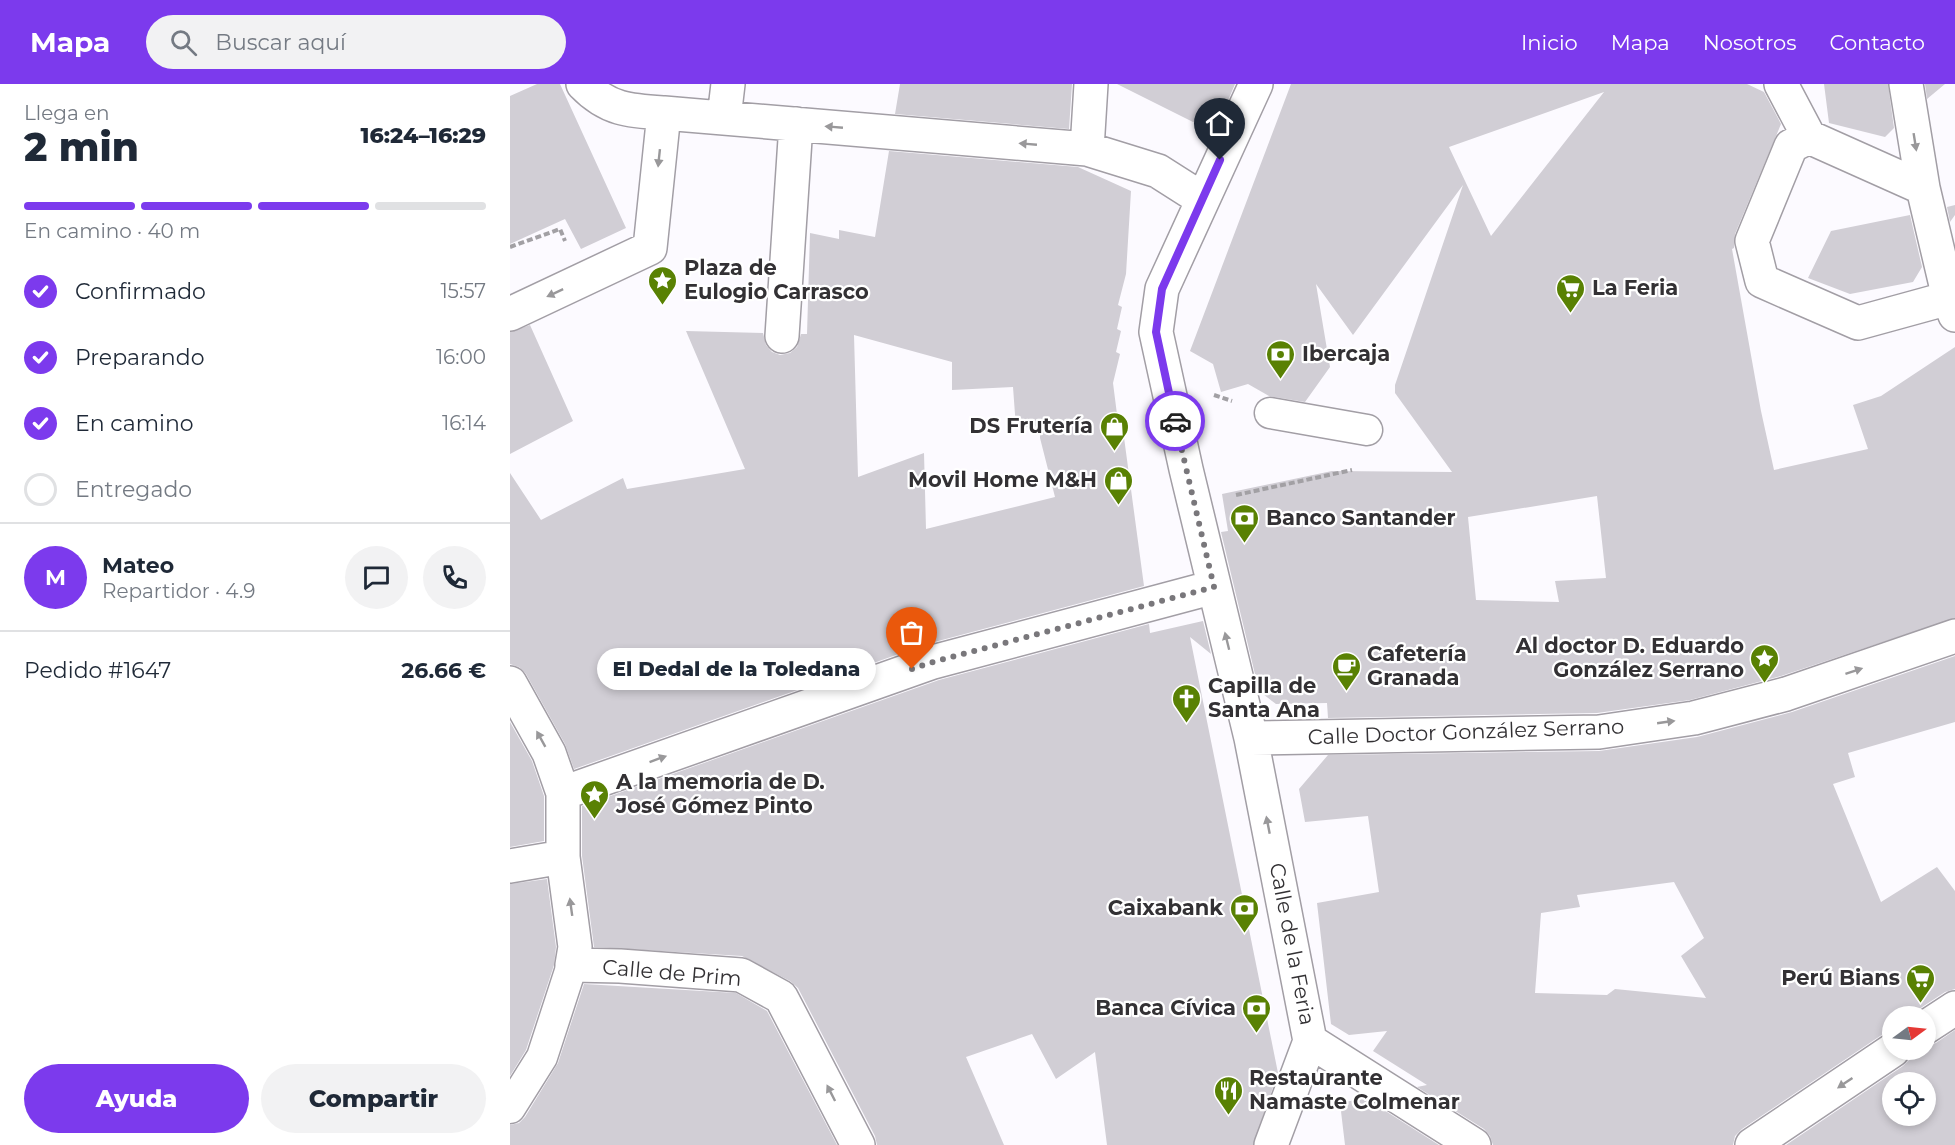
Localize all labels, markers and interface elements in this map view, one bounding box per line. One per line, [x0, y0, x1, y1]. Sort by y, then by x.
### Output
search box [146, 15, 566, 69]
text: Mapa [30, 25, 110, 59]
icon: search [167, 26, 200, 59]
text: Buscar aquí [215, 29, 346, 56]
text: Inicio [1521, 30, 1578, 55]
text: Mapa [1611, 30, 1670, 55]
text: Nosotros [1703, 30, 1796, 55]
text: Contacto [1829, 30, 1925, 55]
pin [1194, 98, 1245, 160]
text: Llega en [24, 101, 110, 125]
icon: home [1203, 107, 1236, 140]
text: 16:24–16:29 [361, 122, 486, 149]
one-way arrow [825, 122, 844, 132]
text: 2 min [24, 123, 139, 171]
one-way arrow [1911, 132, 1920, 151]
one-way arrow [1019, 139, 1038, 149]
one-way arrow [654, 149, 664, 168]
text: En camino · 40 m [24, 219, 200, 243]
place label: Plaza de Eulogio Carrasco [684, 255, 869, 304]
place icon: Plaza de Eulogio Carrasco [647, 264, 679, 306]
supermarket icon: La Feria [1555, 272, 1587, 314]
icon: check [24, 275, 57, 308]
place label: La Feria [1592, 275, 1678, 300]
text: Confirmado [75, 278, 206, 305]
text: 15:57 [440, 279, 486, 303]
one-way arrow [547, 288, 564, 297]
bank icon: Ibercaja [1265, 338, 1297, 380]
icon: check [24, 341, 57, 374]
place label: Ibercaja [1302, 341, 1390, 366]
text: Preparando [75, 344, 204, 371]
text: 16:00 [436, 345, 486, 369]
courier [1145, 391, 1205, 451]
icon: car [1159, 405, 1192, 438]
icon: check [24, 407, 57, 440]
text: En camino [75, 410, 194, 437]
shop icon: DS Frutería [1098, 410, 1130, 452]
text: 16:14 [442, 411, 486, 435]
place label: DS Frutería [969, 413, 1093, 438]
shop icon: Movil Home M&H [1102, 464, 1134, 506]
place label: Movil Home M&H [908, 467, 1097, 492]
text: Entregado [75, 476, 192, 503]
bank icon: Banco Santander [1229, 502, 1261, 544]
place label: Banco Santander [1266, 505, 1456, 530]
button: chat [345, 546, 408, 609]
button: phone [423, 546, 486, 609]
text: Mateo [102, 552, 174, 579]
text: M [45, 564, 66, 591]
text: Repartidor · 4.9 [102, 579, 255, 603]
pin [886, 607, 937, 669]
icon: bag [895, 616, 928, 649]
one-way arrow [1222, 632, 1232, 650]
place label: Al doctor D. Eduardo González Serrano [1515, 633, 1744, 682]
place label: Cafetería Granada [1367, 641, 1467, 690]
place icon: Al doctor D. Eduardo González Serrano [1749, 642, 1781, 684]
callout: El Dedal de la Toledana [597, 648, 876, 690]
cafe icon: Cafetería Granada [1330, 650, 1362, 692]
text: Pedido #1647 [24, 657, 171, 684]
text: 26.66 € [401, 657, 486, 684]
text: El Dedal de la Toledana [613, 657, 860, 681]
one-way arrow [1845, 666, 1863, 676]
place label: Capilla de Santa Ana [1208, 673, 1320, 722]
church icon: Capilla de Santa Ana [1171, 682, 1203, 724]
street label: Calle Doctor González Serrano [1307, 713, 1625, 750]
one-way arrow [1657, 718, 1676, 727]
one-way arrow [536, 731, 547, 747]
one-way arrow [649, 754, 667, 764]
place label: A la memoria de D. José Gómez Pinto [615, 769, 825, 818]
place icon: A la memoria de D. José Gómez Pinto [579, 778, 611, 820]
one-way arrow [1263, 815, 1273, 834]
street label: Calle de la Feria [1265, 861, 1320, 1027]
bank icon: Caixabank [1228, 892, 1260, 934]
place label: Caixabank [1108, 895, 1223, 920]
one-way arrow [566, 898, 575, 917]
street label: Calle de Prim [601, 954, 743, 991]
supermarket icon: Perú Bians [1905, 962, 1937, 1004]
place label: Perú Bians [1781, 965, 1900, 990]
bank icon: Banca Cívica [1241, 992, 1273, 1034]
place label: Banca Cívica [1095, 995, 1236, 1020]
north arrow [1882, 1006, 1936, 1060]
map controls [1882, 1006, 1936, 1126]
button: Ayuda [24, 1064, 249, 1133]
button: Compartir [261, 1064, 486, 1133]
place label: Restaurante Namaste Colmenar [1249, 1065, 1460, 1114]
button: locate [1882, 1072, 1936, 1126]
restaurant icon: Restaurante Namaste Colmenar [1212, 1074, 1244, 1116]
one-way arrow [1837, 1077, 1853, 1089]
one-way arrow [826, 1084, 836, 1101]

